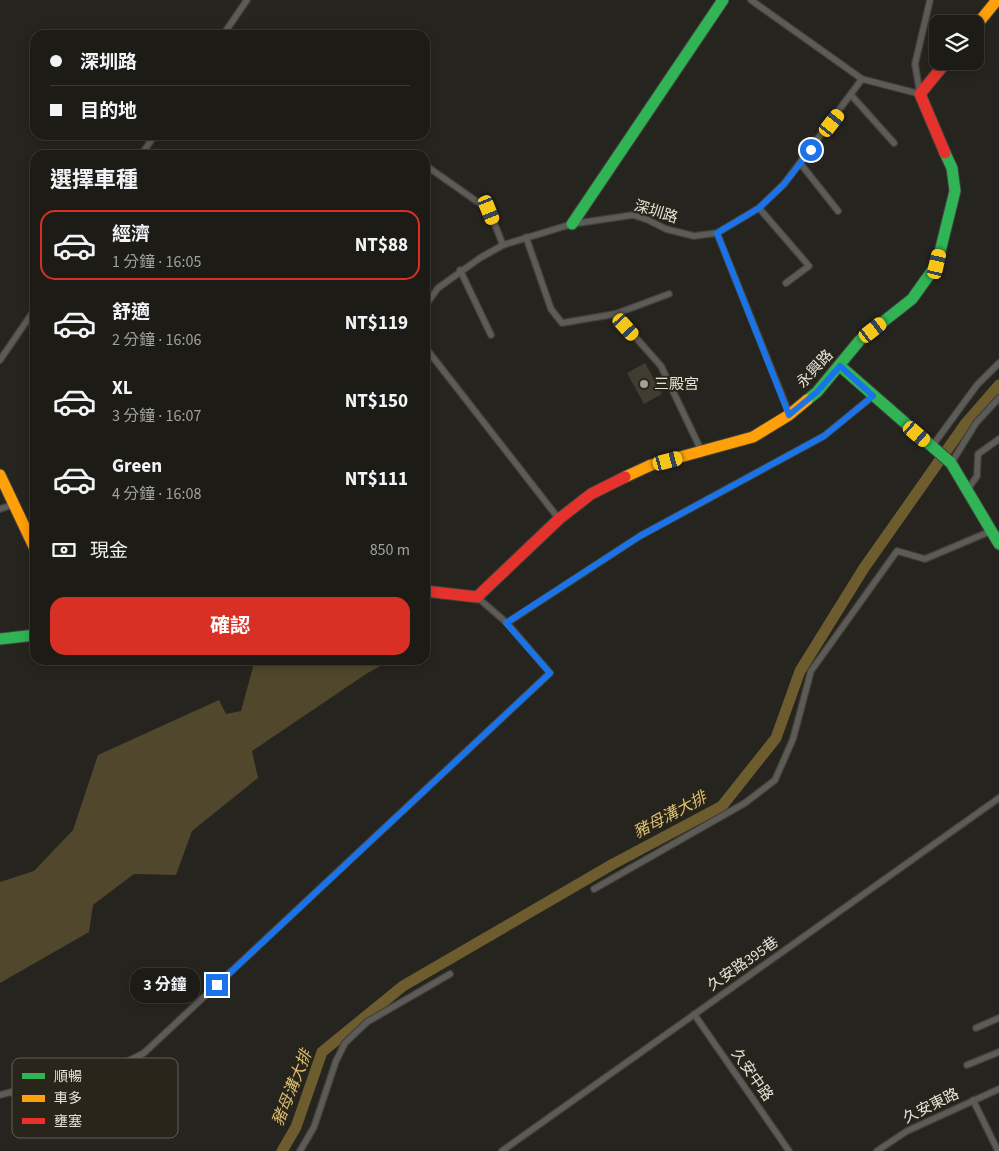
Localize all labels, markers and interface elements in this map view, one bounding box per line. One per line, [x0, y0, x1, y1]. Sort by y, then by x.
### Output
map controls [929, 15, 984, 70]
button: layers [929, 15, 984, 70]
text: 深圳路 [80, 49, 137, 76]
text: 目的地 [80, 98, 137, 125]
car [816, 107, 847, 139]
route start [800, 139, 822, 161]
text: 選擇車種 [50, 164, 138, 196]
car [476, 193, 501, 227]
street label: 深圳路 [631, 195, 681, 229]
text: 經濟 [112, 221, 150, 248]
icon: car [52, 223, 97, 268]
text: NT$88 [355, 232, 408, 259]
car [926, 248, 947, 280]
text: 1 分鐘 · 16:05 [112, 251, 201, 273]
text: 舒適 [112, 299, 150, 326]
icon: car [52, 301, 97, 346]
text: NT$119 [345, 310, 408, 337]
car [610, 311, 641, 343]
car [856, 315, 889, 345]
text: 2 分鐘 · 16:06 [112, 329, 201, 351]
street label: 永興路 [792, 345, 838, 393]
place label: 三殿宮 [654, 374, 699, 395]
text: XL [112, 375, 133, 402]
marker: 三殿宮 [638, 378, 650, 390]
icon: car [52, 379, 97, 424]
text: NT$150 [345, 388, 408, 415]
text: 3 分鐘 · 16:07 [112, 405, 201, 427]
car [900, 418, 933, 450]
car [651, 450, 684, 472]
text: Green [112, 453, 162, 480]
icon: car [52, 457, 97, 502]
text: NT$111 [345, 466, 408, 493]
text: 4 分鐘 · 16:08 [112, 483, 201, 505]
icon: cash [50, 536, 78, 564]
text: 現金 [90, 538, 128, 565]
text: 850 m [370, 539, 410, 561]
button: 確認 [50, 597, 410, 655]
water label: 豬母溝大排 [630, 786, 712, 843]
street label: 久安路395巷 [703, 932, 783, 996]
callout: 3 分鐘 [130, 968, 200, 1002]
text: 3 分鐘 [143, 974, 187, 996]
route end [206, 974, 228, 996]
street label: 久安中路 [726, 1044, 778, 1106]
water label: 豬母溝大排 [267, 1045, 318, 1129]
legend [12, 1058, 178, 1138]
text: 順暢 [54, 1067, 82, 1087]
street label: 久安東路 [899, 1083, 963, 1129]
text: 車多 [54, 1089, 82, 1109]
text: 壅塞 [54, 1112, 82, 1132]

